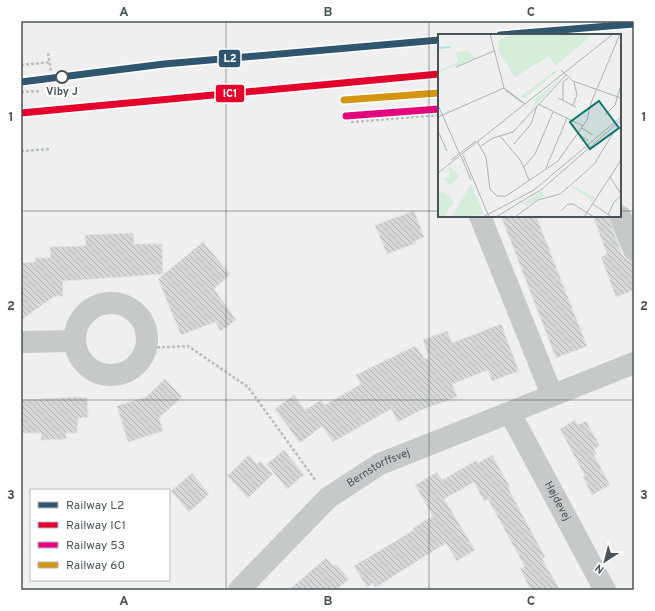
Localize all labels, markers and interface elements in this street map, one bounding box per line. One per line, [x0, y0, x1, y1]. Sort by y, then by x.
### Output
text: A [119, 5, 129, 21]
text: B [324, 5, 333, 21]
text: C [527, 5, 535, 21]
inset map [438, 34, 621, 217]
line badge: L2 [218, 49, 241, 68]
text: L2 [224, 52, 236, 66]
marker: Viby J [55, 70, 69, 84]
line badge: IC1 [215, 84, 245, 103]
place label: Viby J [46, 85, 78, 99]
text: IC1 [223, 87, 237, 101]
text: 1 [8, 110, 14, 126]
text: 1 [641, 110, 647, 126]
text: 2 [7, 299, 15, 315]
text: 2 [640, 299, 648, 315]
street label: Bernstorffsvej [344, 446, 412, 491]
street label: Højdevej [541, 479, 574, 523]
text: 3 [7, 488, 15, 504]
text: 3 [640, 488, 648, 504]
legend [30, 489, 170, 581]
text: Railway L2 [66, 498, 124, 514]
text: Railway IC1 [66, 518, 126, 534]
text: Railway 53 [66, 538, 125, 554]
north arrow [585, 541, 625, 581]
text: Railway 60 [66, 558, 125, 574]
text: N [592, 560, 607, 576]
text: A [119, 594, 129, 610]
text: B [324, 594, 333, 610]
text: C [527, 594, 535, 610]

